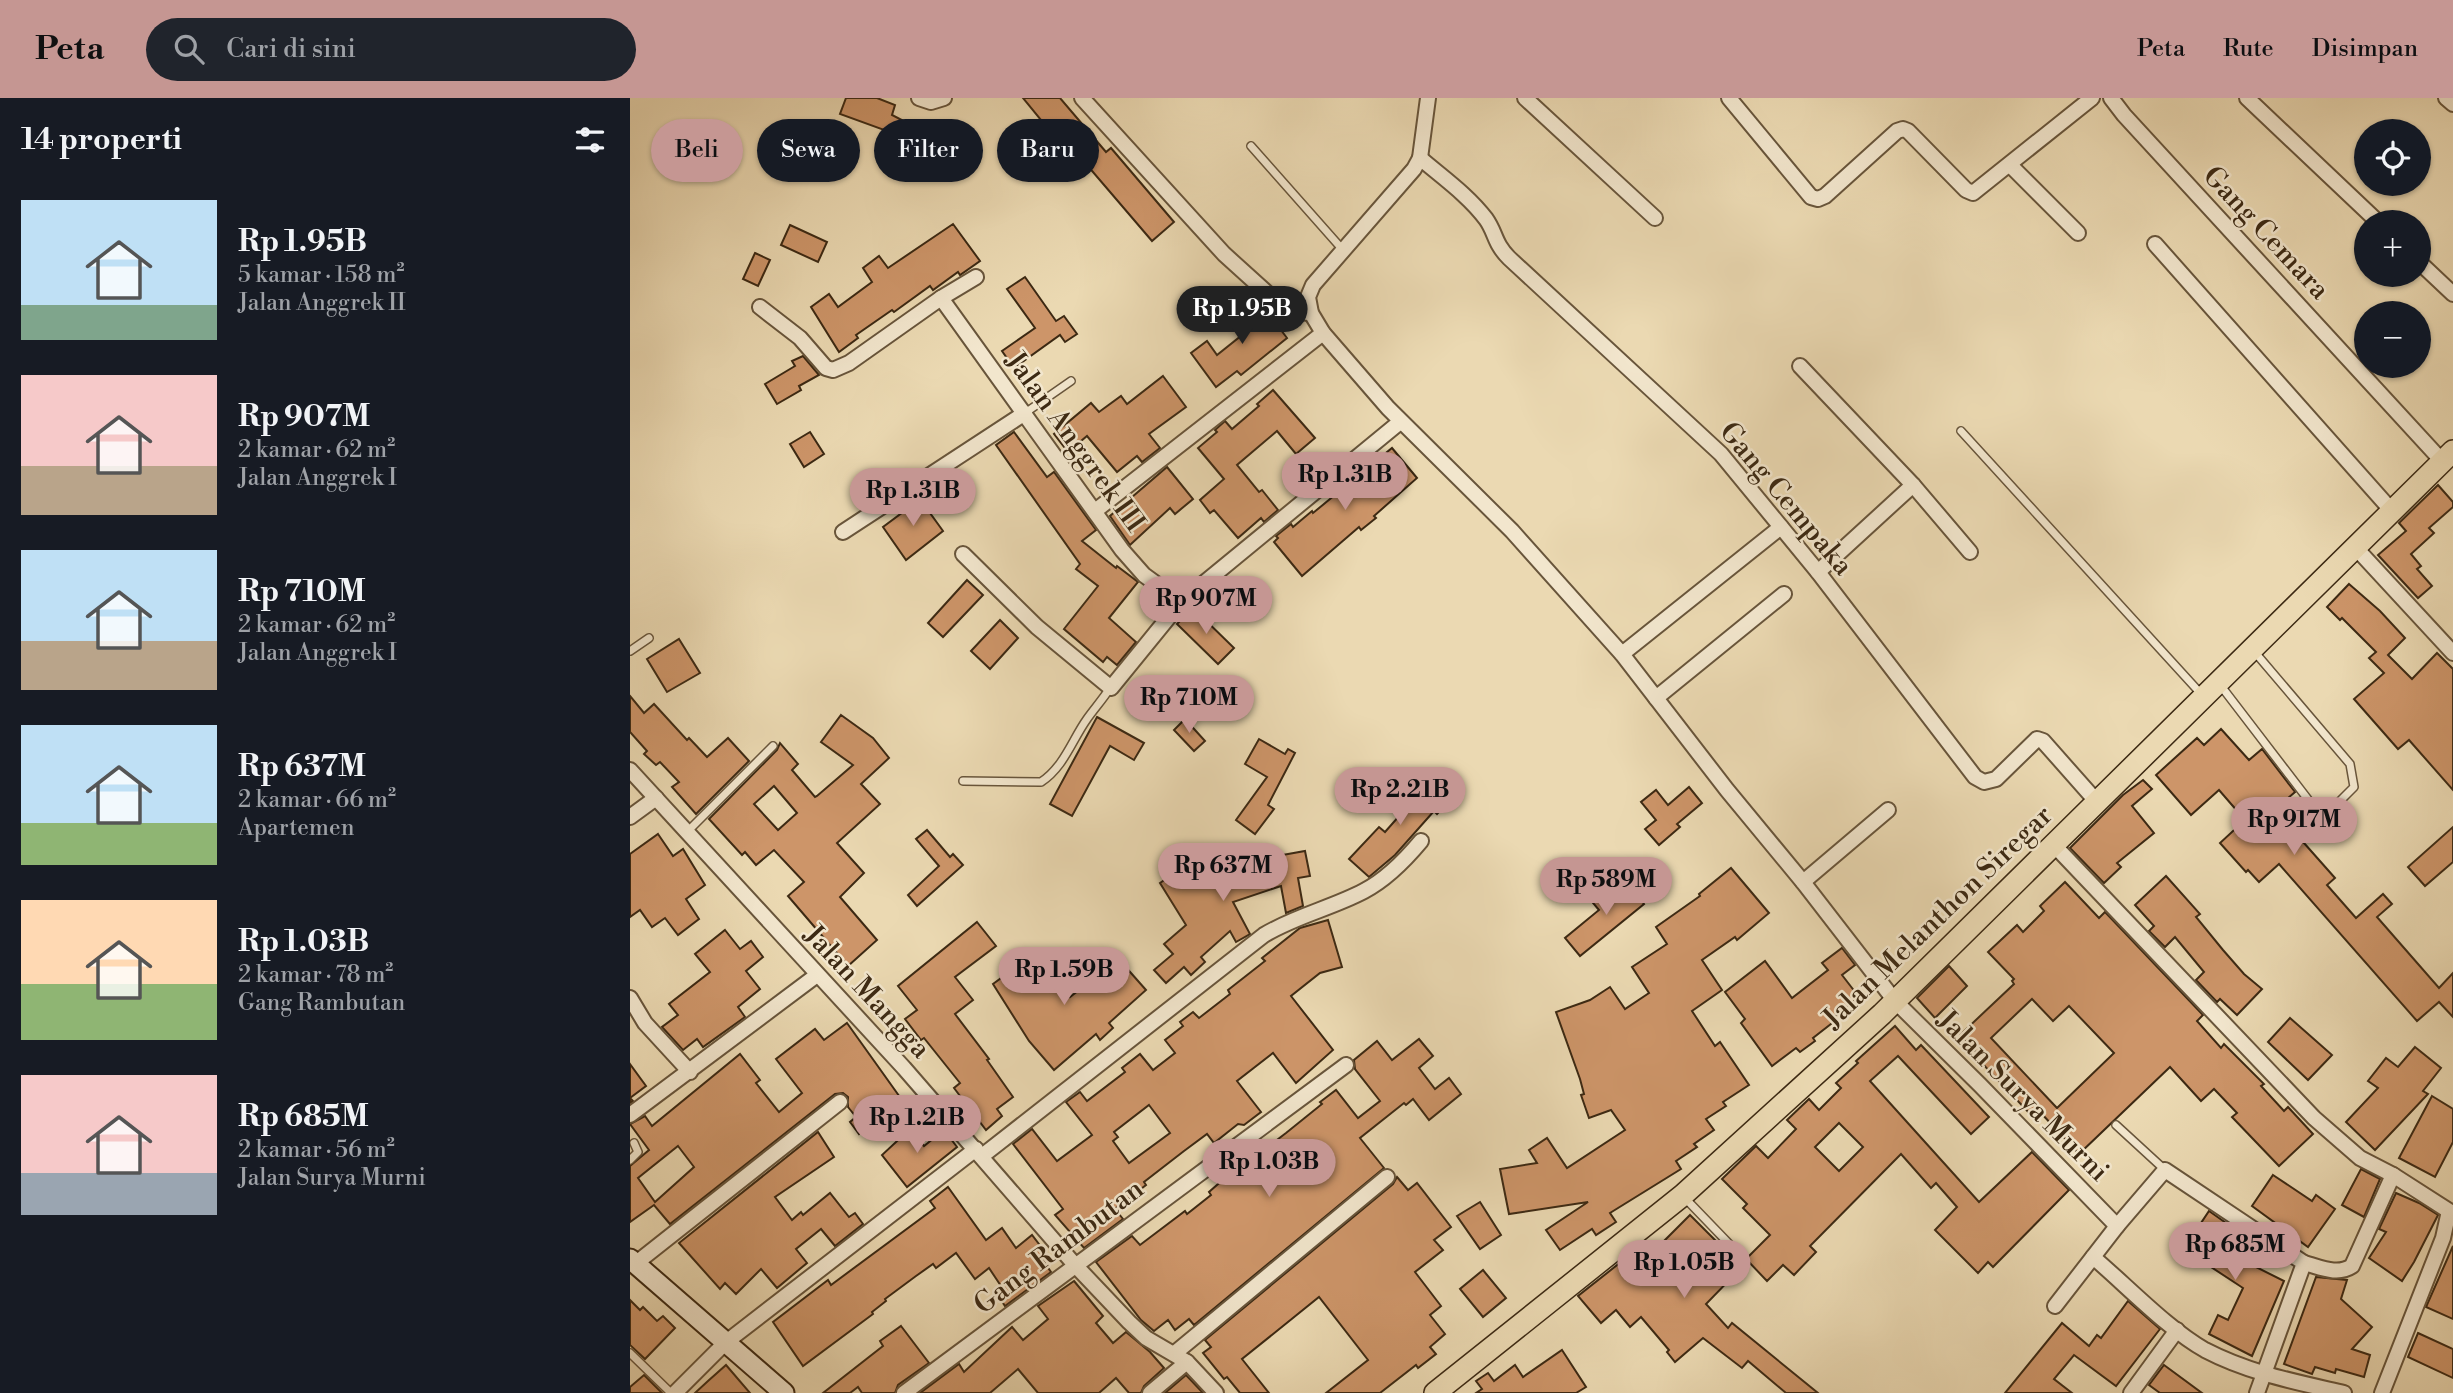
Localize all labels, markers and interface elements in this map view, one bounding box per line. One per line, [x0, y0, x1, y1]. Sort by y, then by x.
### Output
search box [146, 18, 636, 81]
text: Peta [35, 29, 104, 70]
icon: search [170, 30, 208, 68]
text: Cari di sini [226, 33, 356, 65]
text: Peta [2137, 34, 2185, 64]
text: Rute [2223, 34, 2274, 64]
text: Disimpan [2312, 34, 2418, 64]
chip: Beli [651, 119, 743, 182]
chip: Sewa [757, 119, 860, 182]
chip: Filter [874, 119, 983, 182]
chip: Baru [997, 119, 1099, 182]
map controls [2354, 119, 2431, 378]
button: locate [2354, 119, 2431, 196]
text: 14 properti [21, 121, 182, 159]
icon: filters [571, 121, 609, 159]
street label: Gang Cemara [2195, 159, 2337, 308]
button: + [2354, 210, 2431, 287]
text: Rp 1.95B [238, 223, 367, 261]
icon: home [77, 228, 161, 312]
text: 5 kamar · 158 m² [238, 261, 404, 289]
pin: Rp 1.95B [1170, 286, 1314, 346]
text: Jalan Anggrek II [238, 289, 406, 317]
text: Rp 1.95B [1193, 295, 1291, 323]
button: − [2354, 301, 2431, 378]
street label: Jalan Anggrek III [997, 344, 1153, 539]
text: Rp 907M [238, 398, 370, 436]
icon: home [77, 403, 161, 487]
street label: Gang Cempaka [1712, 415, 1861, 584]
text: 2 kamar · 62 m² [238, 436, 395, 464]
pin: Rp 1.31B [1273, 452, 1417, 512]
text: Rp 1.31B [1298, 461, 1392, 489]
text: Jalan Anggrek I [238, 464, 397, 492]
pin: Rp 1.31B [841, 468, 985, 528]
text: Rp 1.31B [866, 477, 960, 505]
text: Rp 710M [238, 573, 366, 611]
pin: Rp 907M [1141, 576, 1271, 636]
icon: home [77, 578, 161, 662]
text: Rp 907M [1155, 585, 1257, 613]
text: 2 kamar · 62 m² [238, 611, 395, 639]
text: Jalan Anggrek I [238, 639, 397, 667]
pin: Rp 710M [1124, 676, 1254, 735]
text: Rp 710M [1140, 684, 1238, 712]
text: Rp 637M [238, 748, 366, 786]
icon: home [77, 753, 161, 837]
pin: Rp 2.21B [1328, 768, 1472, 827]
text: Rp 2.21B [1351, 776, 1449, 804]
text: 2 kamar · 66 m² [238, 786, 396, 814]
street label: Jalan Melanthon Siregar [1815, 798, 2060, 1037]
pin: Rp 917M [2229, 798, 2359, 857]
text: Rp 917M [2247, 806, 2341, 834]
text: Apartemen [238, 814, 354, 842]
pin: Rp 637M [1158, 844, 1288, 903]
text: Rp 637M [1174, 852, 1272, 880]
pin: Rp 589M [1541, 858, 1671, 917]
text: Rp 589M [1556, 866, 1656, 894]
street label: Jalan Mangga [796, 917, 938, 1067]
text: Rp 1.03B [238, 923, 369, 961]
icon: home [77, 928, 161, 1012]
pin: Rp 1.59B [992, 948, 1136, 1007]
text: Rp 1.59B [1015, 956, 1113, 984]
text: 2 kamar · 78 m² [238, 961, 393, 989]
text: Gang Rambutan [238, 989, 405, 1017]
street label: Jalan Surya Murni [1929, 1002, 2116, 1189]
pin: Rp 1.21B [845, 1096, 989, 1155]
text: Rp 685M [238, 1098, 368, 1136]
icon: home [77, 1103, 161, 1187]
text: Rp 1.21B [869, 1104, 965, 1132]
text: 2 kamar · 56 m² [238, 1136, 395, 1164]
pin: Rp 1.03B [1197, 1140, 1341, 1199]
text: Rp 1.03B [1219, 1148, 1319, 1176]
text: Jalan Surya Murni [238, 1164, 426, 1192]
street label: Gang Rambutan [967, 1172, 1151, 1322]
pin: Rp 685M [2170, 1222, 2300, 1282]
text: Rp 685M [2185, 1231, 2285, 1259]
pin: Rp 1.05B [1612, 1240, 1756, 1300]
text: Rp 1.05B [1633, 1249, 1735, 1277]

